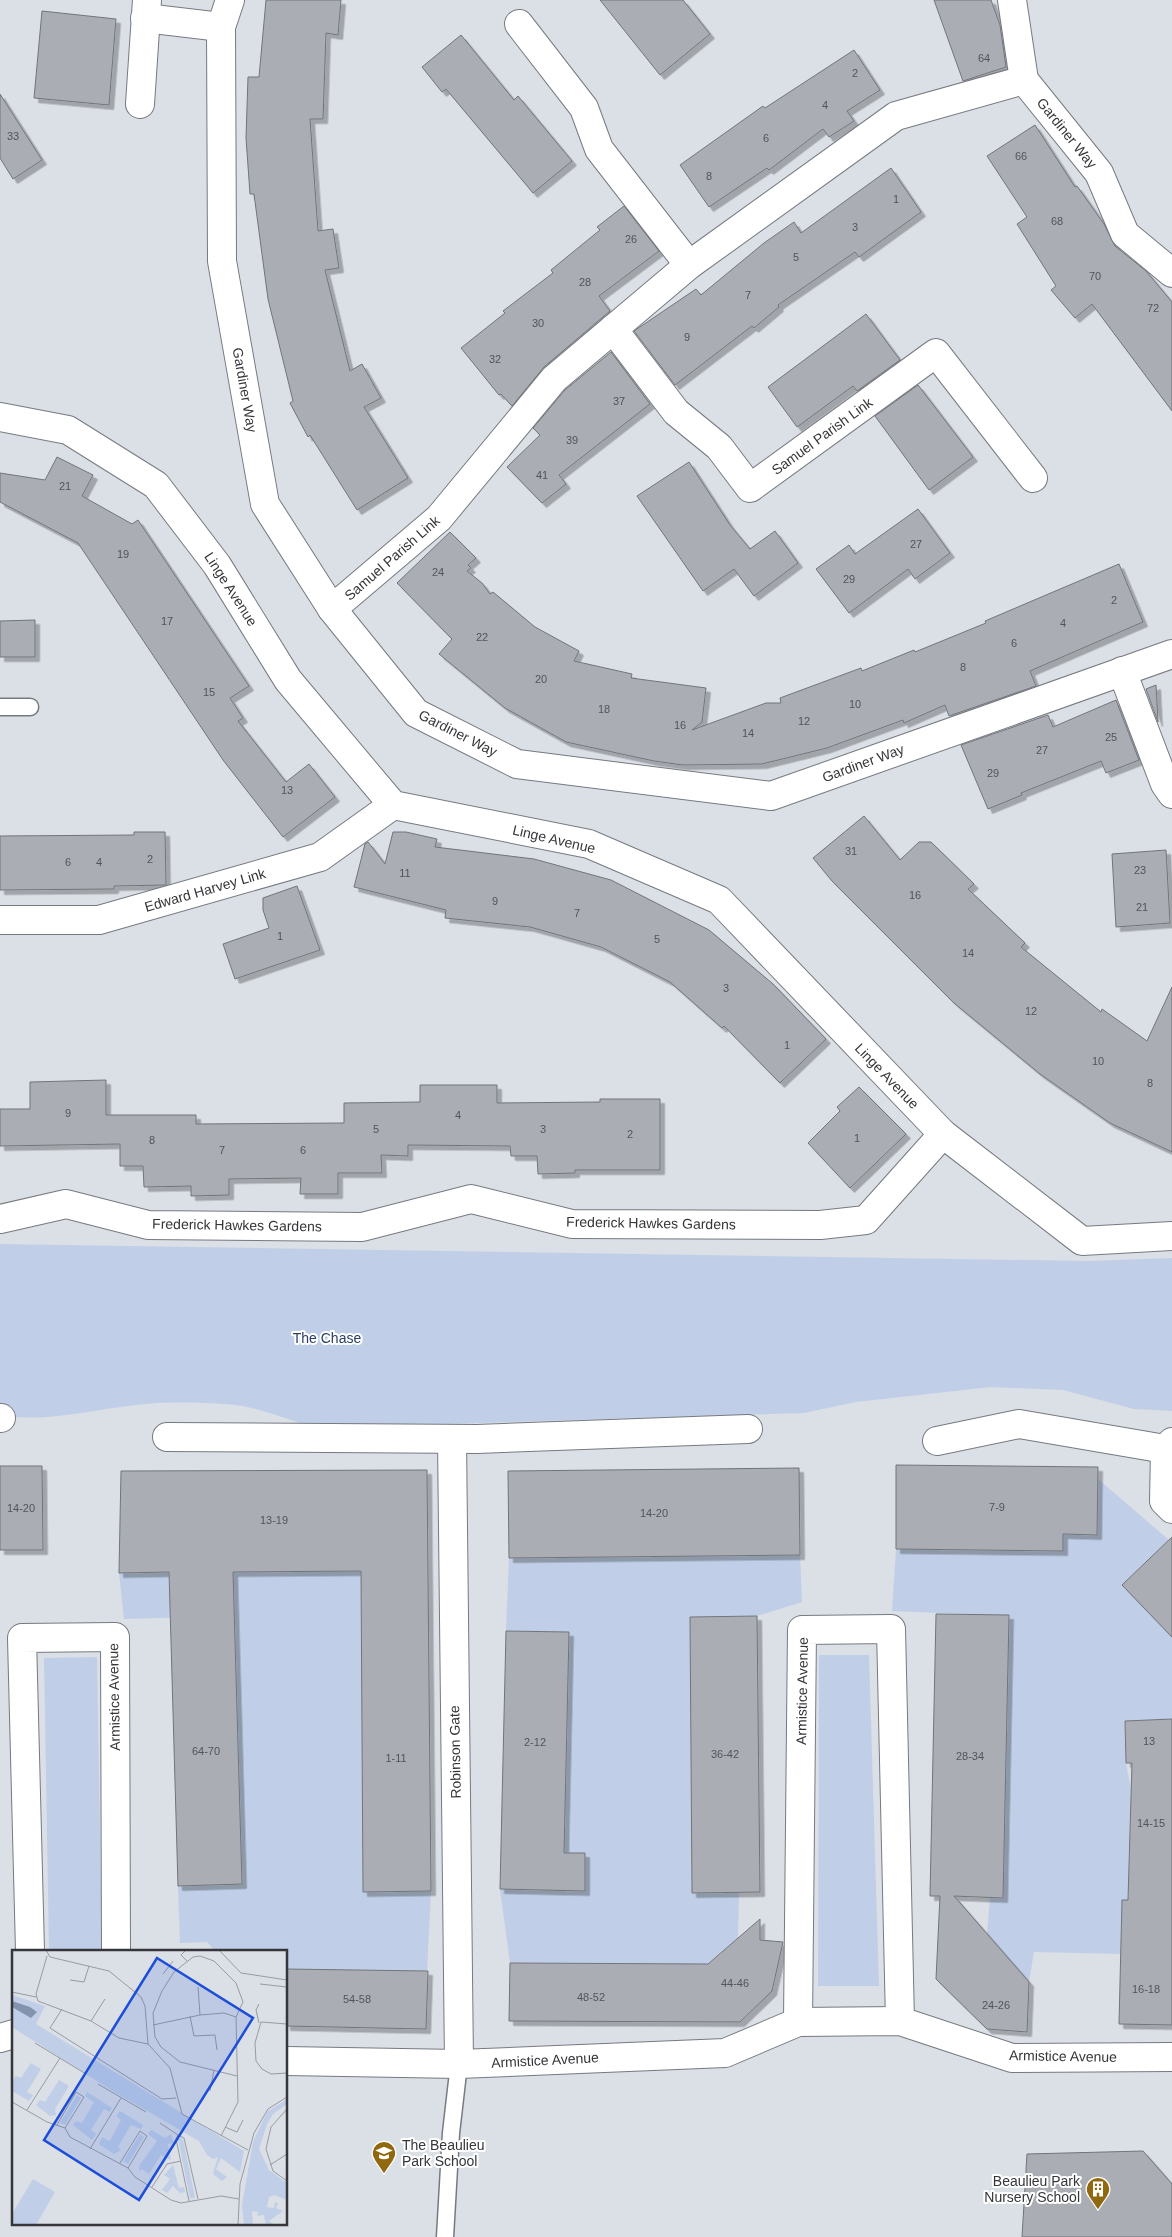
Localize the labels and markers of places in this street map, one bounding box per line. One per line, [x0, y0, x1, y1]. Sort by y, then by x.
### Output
place label: The Beaulieu Park School [402, 2137, 485, 2169]
school or university icon: The Beaulieu Park School [371, 2140, 397, 2174]
place label: Beaulieu Park Nursery School [984, 2173, 1081, 2205]
building icon: Beaulieu Park Nursery School [1085, 2176, 1111, 2210]

